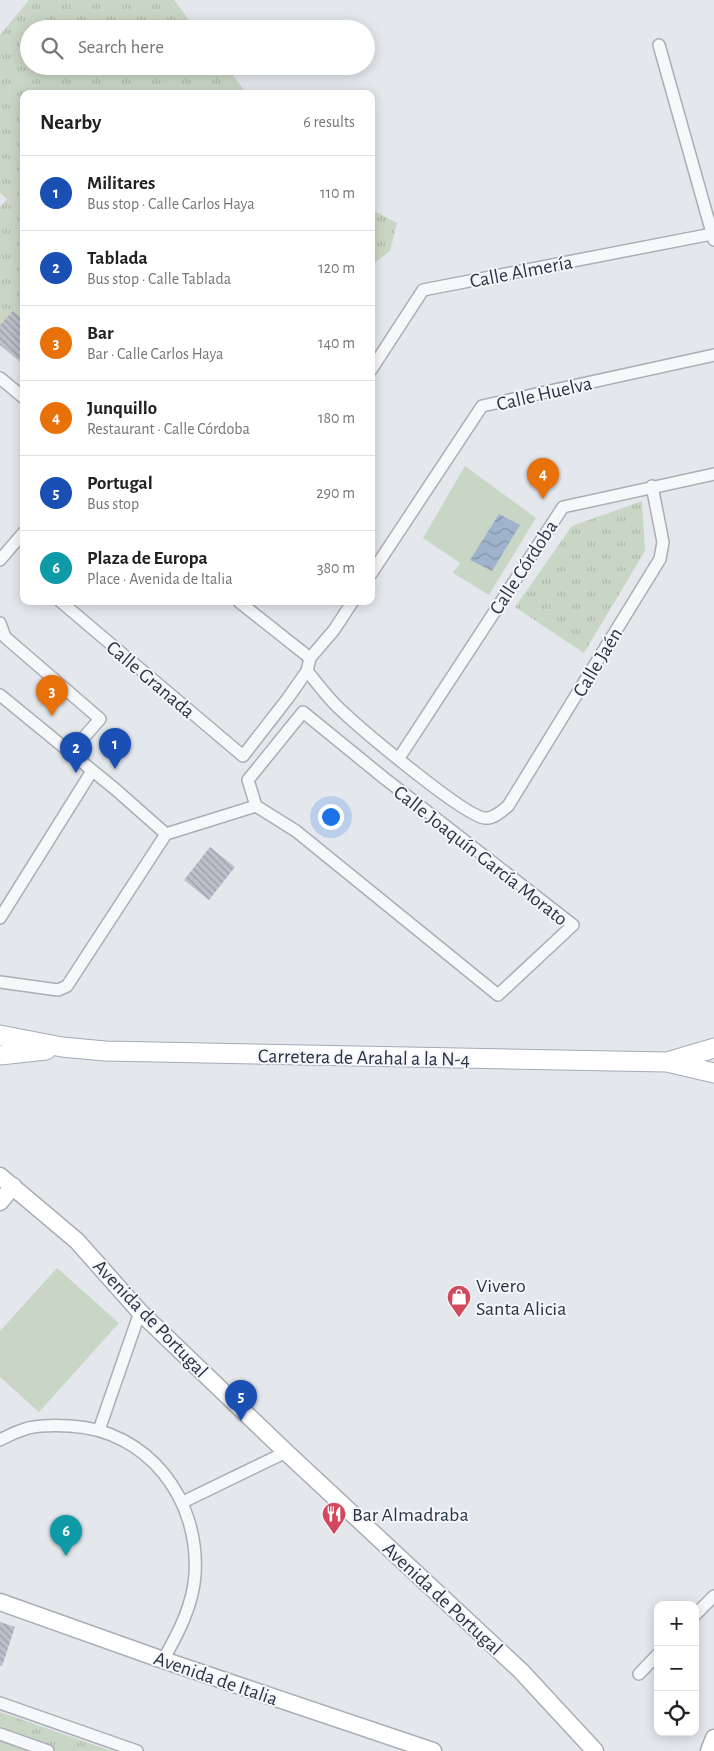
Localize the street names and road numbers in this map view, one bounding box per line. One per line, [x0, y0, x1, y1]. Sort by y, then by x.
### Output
street label: Calle Almería [468, 252, 574, 292]
street label: Calle Huelva [495, 373, 594, 415]
street label: Calle Córdoba [486, 517, 562, 618]
street label: Calle Jaén [570, 625, 626, 700]
street label: Calle Granada [103, 637, 198, 722]
street label: Calle Joaquín García Morato [390, 782, 571, 930]
street label: Carretera de Arahal a la N-4 [258, 1046, 470, 1070]
street label: Avenida de Portugal [89, 1256, 211, 1382]
street label: Avenida de Portugal [379, 1538, 506, 1659]
street label: Avenida de Italia [151, 1648, 280, 1709]

